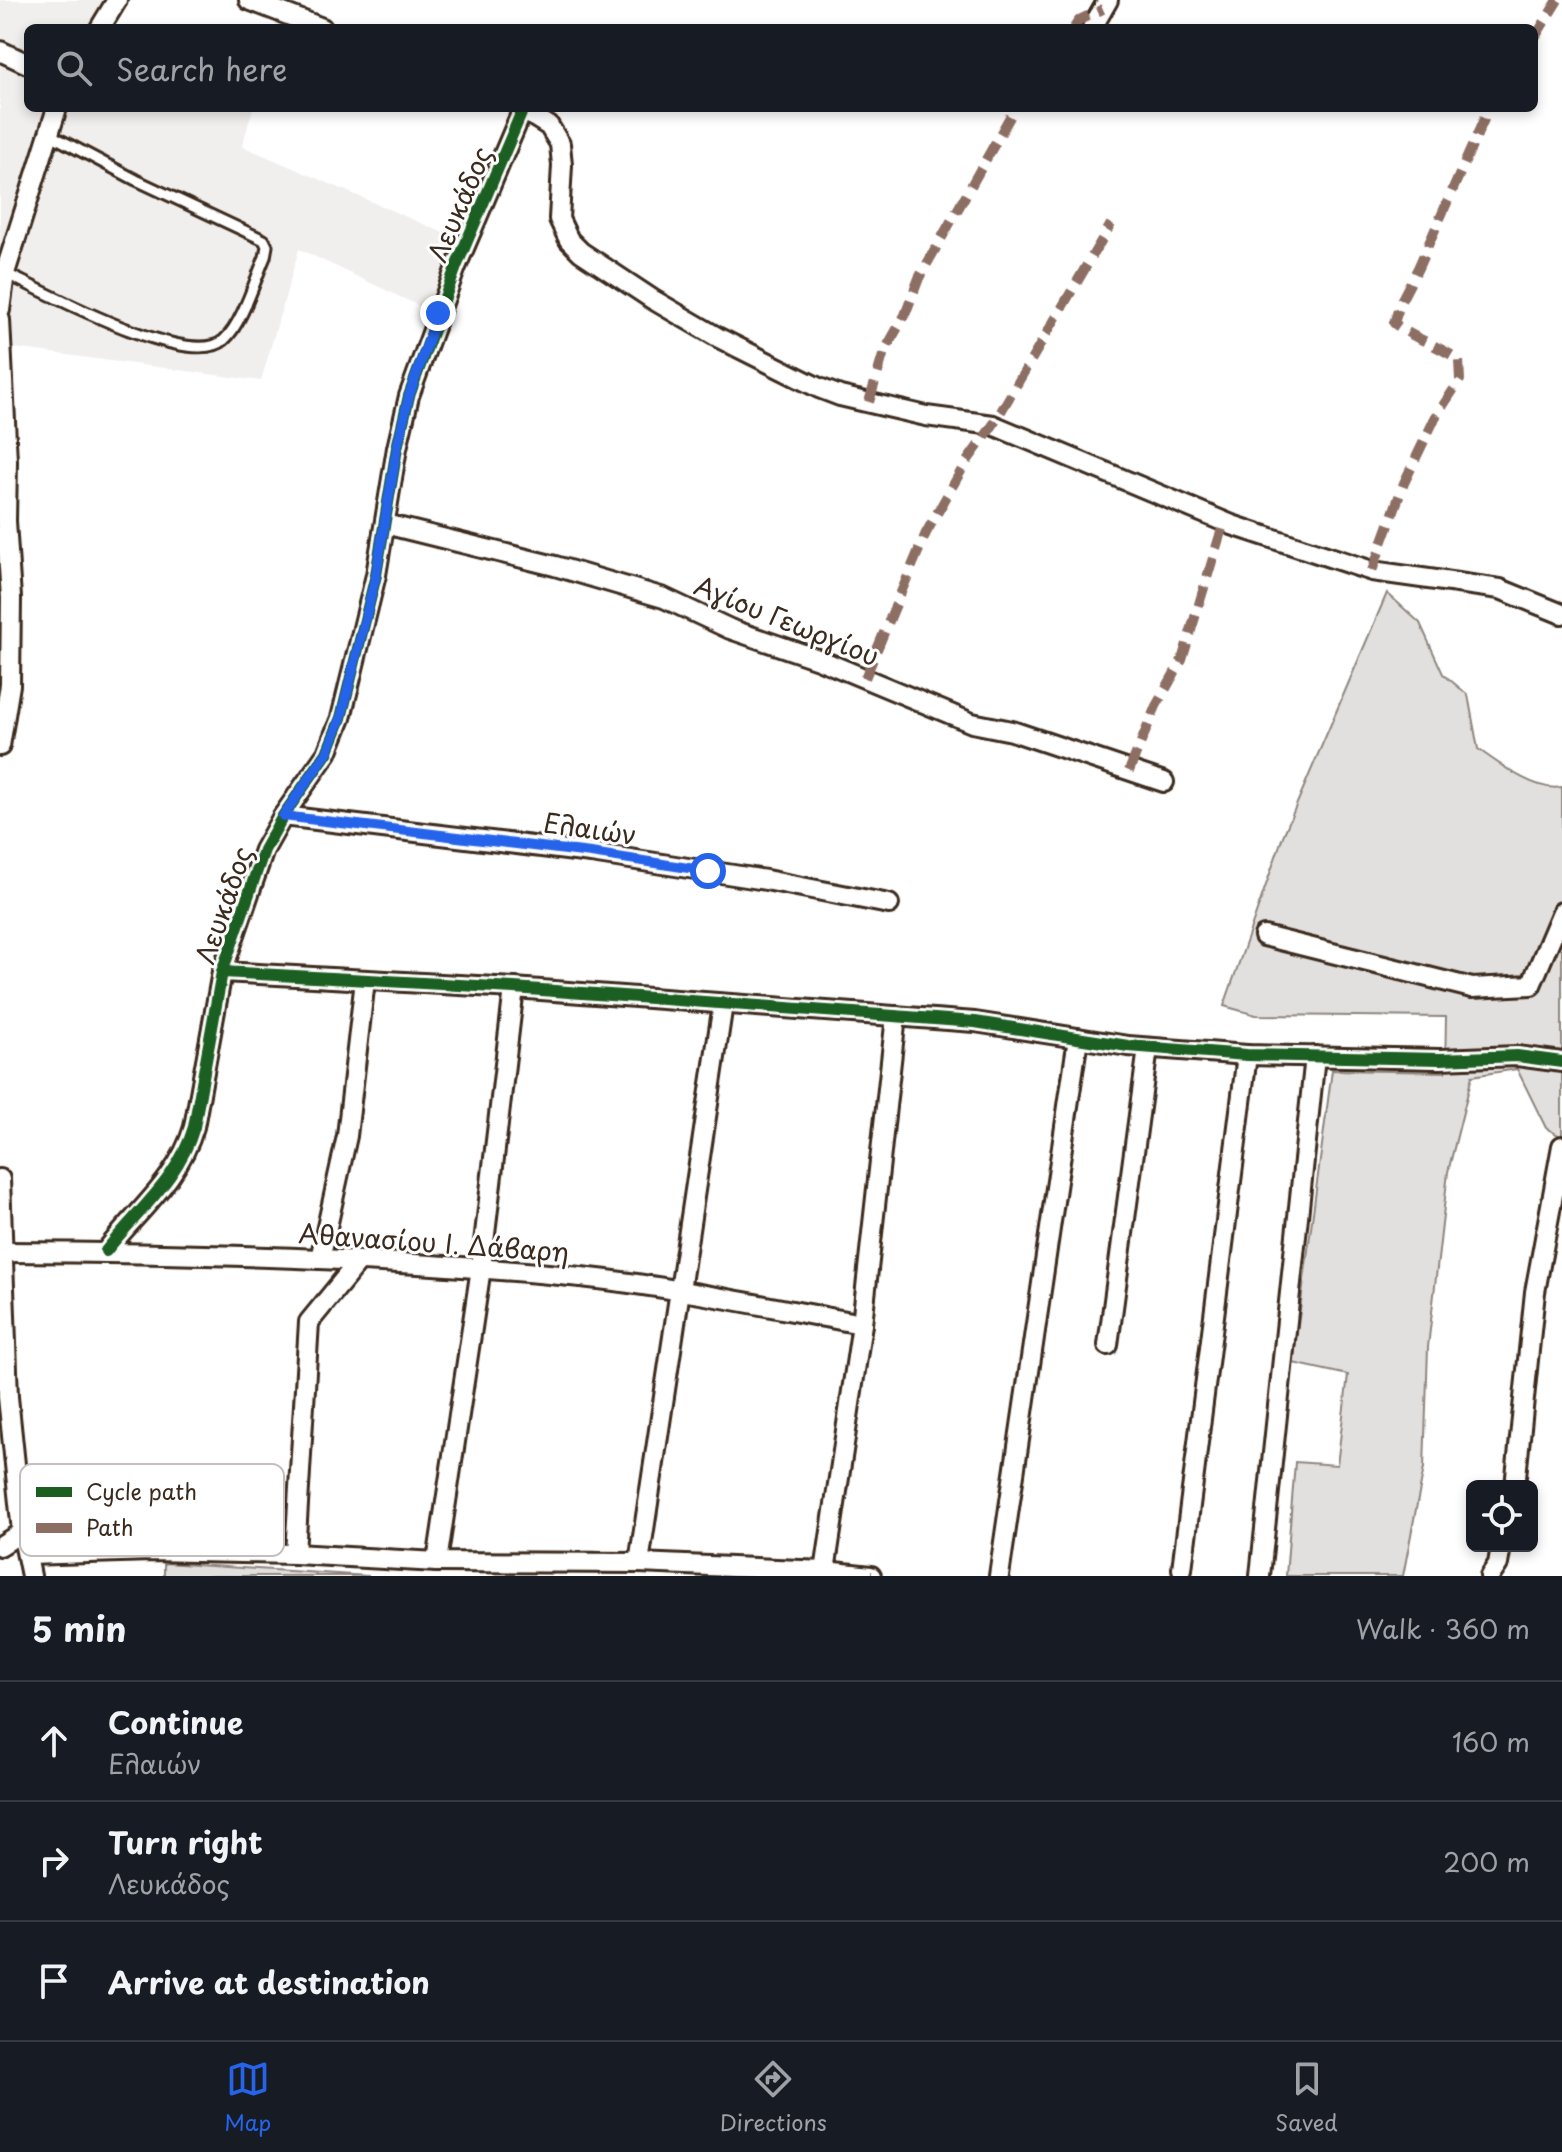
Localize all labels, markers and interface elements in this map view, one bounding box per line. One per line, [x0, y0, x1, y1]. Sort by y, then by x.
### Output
search box [24, 24, 1538, 112]
icon: search [52, 46, 96, 90]
text: Search here [116, 46, 288, 91]
street label: Λευκάδος [417, 140, 501, 268]
route end [420, 295, 456, 331]
street label: Αγίου Γεωργίου [689, 565, 885, 675]
street label: Ελαιών [541, 802, 639, 854]
street label: Λευκάδος [185, 841, 261, 969]
route start [690, 853, 726, 889]
street label: Αθανασίου Ι. Δάβαρη [297, 1213, 571, 1271]
legend [20, 1464, 284, 1556]
text: Cycle path [86, 1474, 197, 1507]
map controls [1466, 1480, 1538, 1552]
button: locate [1466, 1480, 1538, 1552]
text: Path [86, 1510, 134, 1543]
text: 5 min [32, 1602, 126, 1654]
text: Walk · 360 m [1356, 1609, 1530, 1648]
text: Continue [108, 1699, 243, 1744]
icon: ahead [32, 1719, 76, 1763]
text: 160 m [1452, 1722, 1530, 1761]
text: Ελαιών [108, 1744, 202, 1783]
text: Turn right [108, 1819, 263, 1864]
icon: right [32, 1839, 76, 1883]
text: 200 m [1443, 1842, 1530, 1881]
text: Λευκάδος [108, 1864, 230, 1903]
icon: arrive [32, 1959, 76, 2003]
text: Arrive at destination [108, 1959, 430, 2004]
tab: Map [224, 2057, 271, 2138]
tab: Directions [720, 2057, 827, 2138]
tab: Saved [1275, 2057, 1338, 2138]

